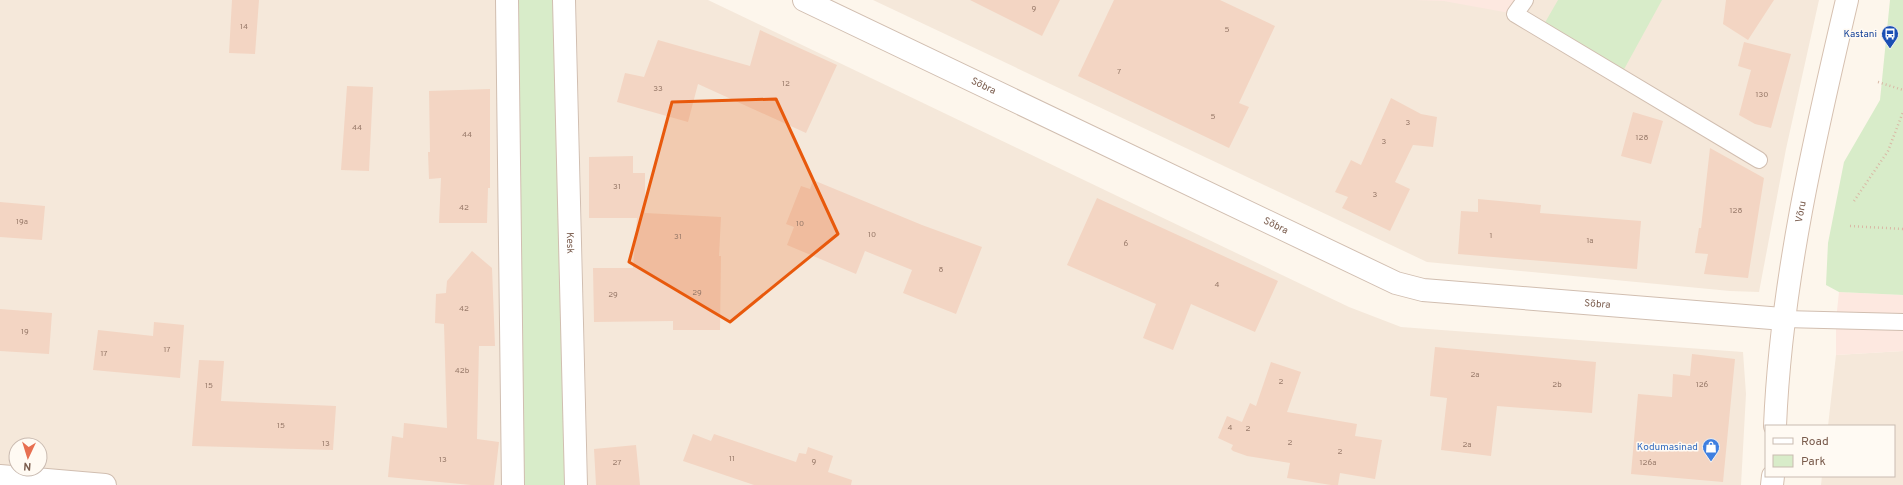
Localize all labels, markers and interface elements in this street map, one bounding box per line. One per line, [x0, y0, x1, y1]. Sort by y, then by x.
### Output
house number: 9 [1032, 4, 1037, 14]
house number: 14 [240, 22, 248, 32]
bus stop icon: Kastani [1880, 24, 1900, 49]
house number: 5 [1225, 25, 1230, 35]
place label: Kastani [1843, 28, 1877, 41]
house number: 7 [1117, 67, 1121, 77]
street label: Sõbra [969, 74, 998, 97]
house number: 12 [782, 79, 790, 89]
house number: 33 [653, 84, 663, 94]
house number: 130 [1756, 90, 1768, 100]
house number: 5 [1211, 112, 1216, 122]
house number: 3 [1406, 118, 1411, 128]
house number: 44 [352, 123, 362, 133]
house number: 44 [462, 130, 472, 140]
house number: 128 [1636, 133, 1648, 143]
house number: 3 [1382, 137, 1387, 147]
house number: 31 [613, 182, 621, 192]
house number: 3 [1373, 190, 1378, 200]
street label: Võru [1793, 200, 1809, 223]
house number: 42 [459, 203, 469, 213]
house number: 128 [1730, 206, 1742, 216]
street label: Sõbra [1261, 214, 1290, 237]
house number: 19a [16, 217, 28, 227]
house number: 10 [796, 219, 804, 229]
house number: 10 [868, 230, 876, 240]
house number: 1 [1490, 231, 1492, 241]
street label: Kesk [563, 232, 577, 254]
house number: 31 [674, 232, 682, 242]
house number: 1a [1587, 236, 1593, 246]
house number: 6 [1124, 239, 1129, 249]
house number: 8 [939, 265, 944, 275]
house number: 4 [1215, 280, 1220, 290]
house number: 29 [692, 288, 702, 298]
house number: 29 [608, 290, 618, 300]
street label: Sõbra [1584, 296, 1611, 312]
house number: 42 [459, 304, 469, 314]
house number: 19 [21, 327, 29, 337]
house number: 17 [163, 345, 171, 355]
house number: 17 [100, 349, 108, 359]
house number: 42b [455, 366, 470, 376]
house number: 2a [1470, 370, 1480, 380]
house number: 2 [1279, 377, 1284, 387]
house number: 2b [1552, 380, 1562, 390]
house number: 126 [1696, 380, 1709, 390]
house number: 15 [205, 381, 213, 391]
house number: 15 [277, 421, 285, 431]
house number: 4 [1228, 423, 1233, 433]
house number: 2 [1246, 424, 1251, 434]
legend [1765, 425, 1895, 477]
text: Road [1801, 434, 1829, 450]
north arrow [8, 437, 48, 477]
shop icon: Kodumasinad [1701, 437, 1721, 462]
house number: 2 [1288, 438, 1293, 448]
house number: 13 [322, 439, 330, 449]
house number: 2a [1462, 440, 1472, 450]
place label: Kodumasinad [1637, 441, 1698, 454]
house number: 2 [1338, 447, 1343, 457]
house number: 11 [729, 454, 735, 464]
text: Park [1801, 454, 1826, 470]
house number: 13 [439, 455, 447, 465]
house number: 9 [812, 457, 817, 467]
house number: 27 [613, 458, 622, 468]
house number: 126a [1640, 458, 1656, 468]
text: N [23, 459, 32, 473]

